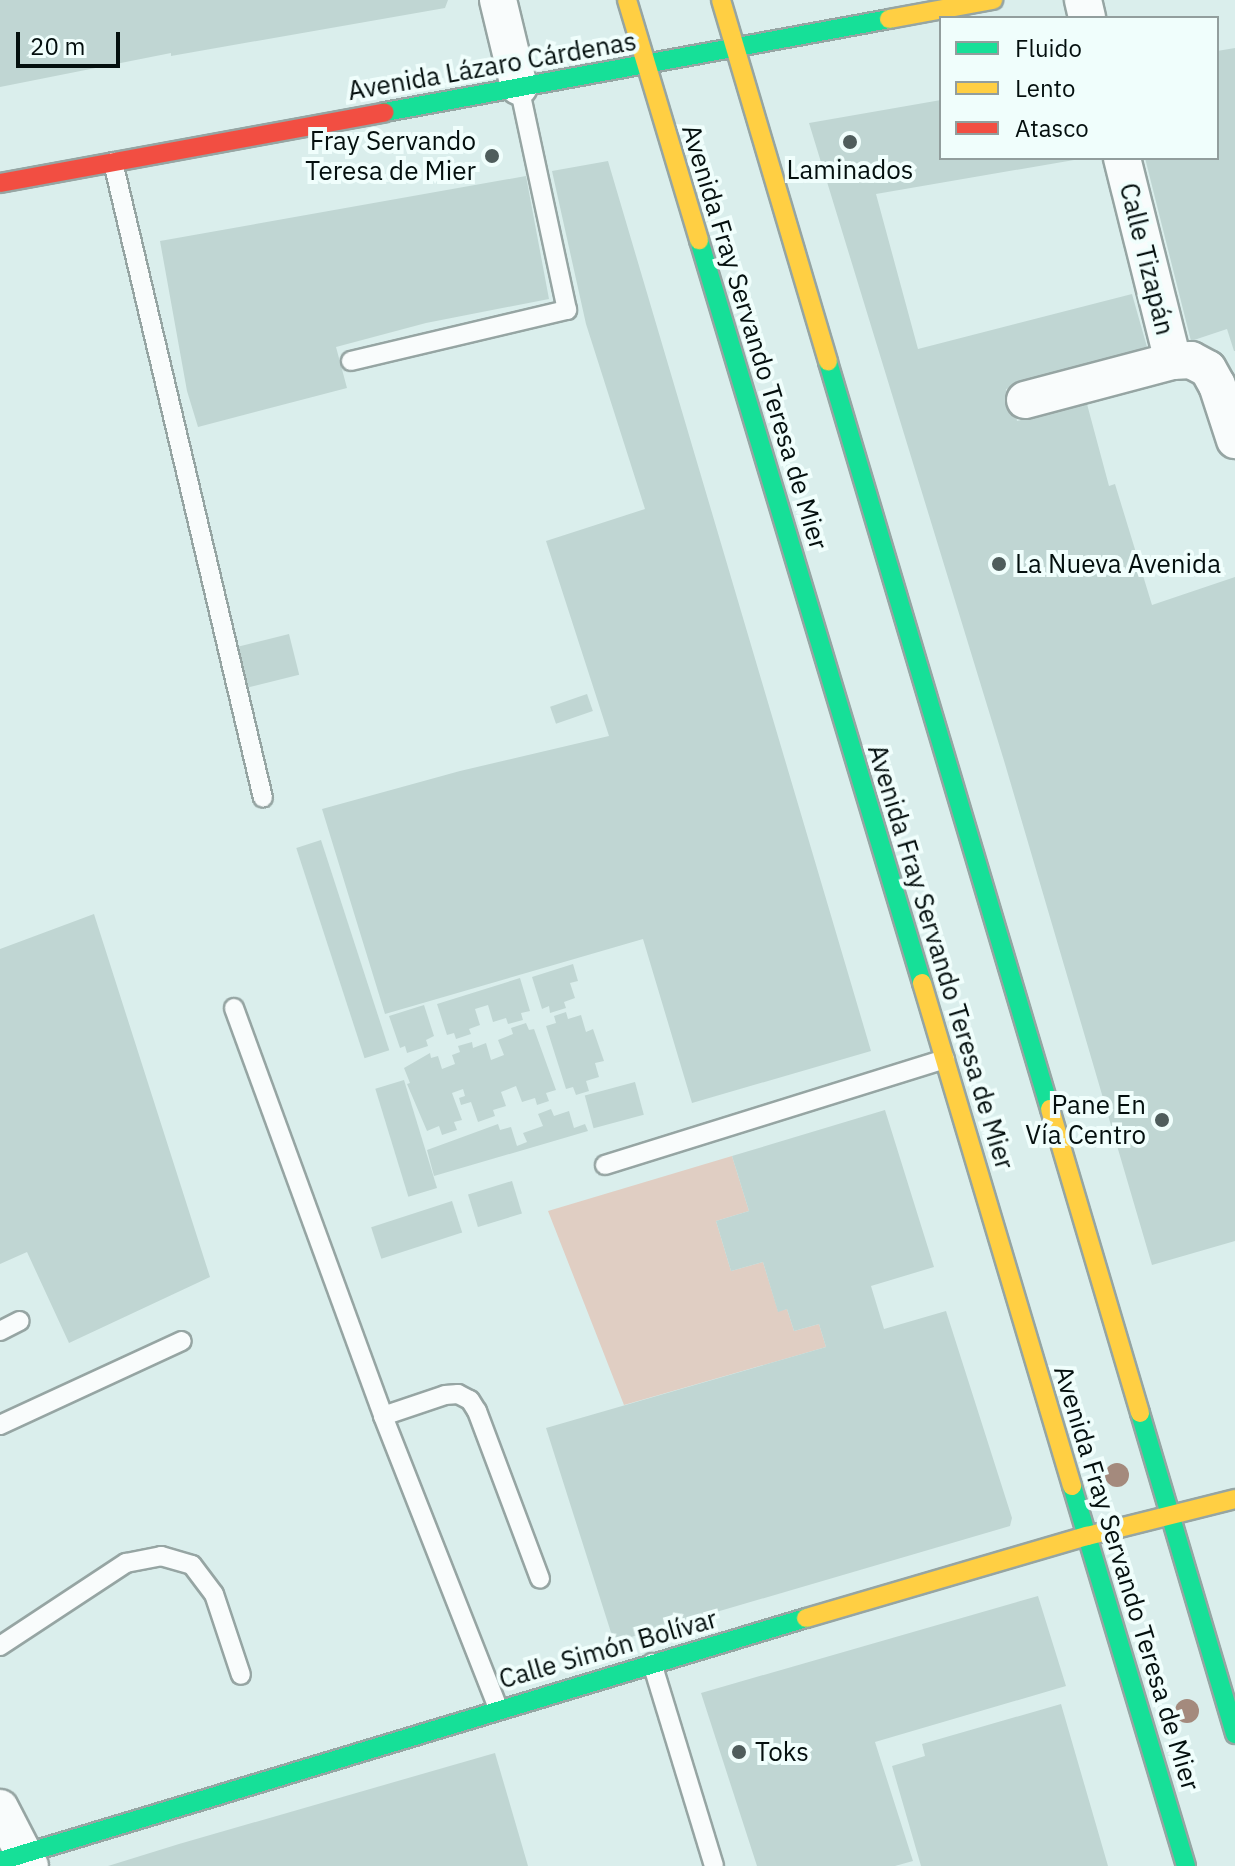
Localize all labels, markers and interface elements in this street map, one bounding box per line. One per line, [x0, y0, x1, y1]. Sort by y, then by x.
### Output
scale bar [20, 16, 124, 66]
legend [939, 16, 1219, 160]
street label: Avenida Lázaro Cárdenas [345, 25, 639, 107]
text: 20 m [30, 30, 85, 62]
text: Fluido [1015, 32, 1082, 64]
text: Lento [1015, 72, 1075, 104]
text: Atasco [1015, 112, 1089, 144]
street label: Avenida Fray Servando Teresa de Mier [675, 121, 835, 553]
place label: Fray Servando Teresa de Mier [305, 125, 476, 186]
marker: Laminados [841, 133, 859, 151]
marker: Fray Servando Teresa de Mier [483, 147, 501, 165]
place label: Laminados [786, 154, 914, 186]
street label: Calle Tizapán [1113, 180, 1181, 338]
place label: La Nueva Avenida [1015, 548, 1221, 580]
marker: La Nueva Avenida [990, 555, 1008, 573]
street label: Avenida Fray Servando Teresa de Mier [861, 741, 1021, 1173]
place label: Pane En Vía Centro [1025, 1089, 1146, 1150]
marker: Pane En Vía Centro [1153, 1111, 1171, 1129]
street label: Avenida Fray Servando Teresa de Mier [1047, 1362, 1207, 1794]
street label: Calle Simón Bolívar [495, 1603, 721, 1695]
place label: Toks [755, 1736, 809, 1768]
marker: Toks [730, 1743, 748, 1761]

